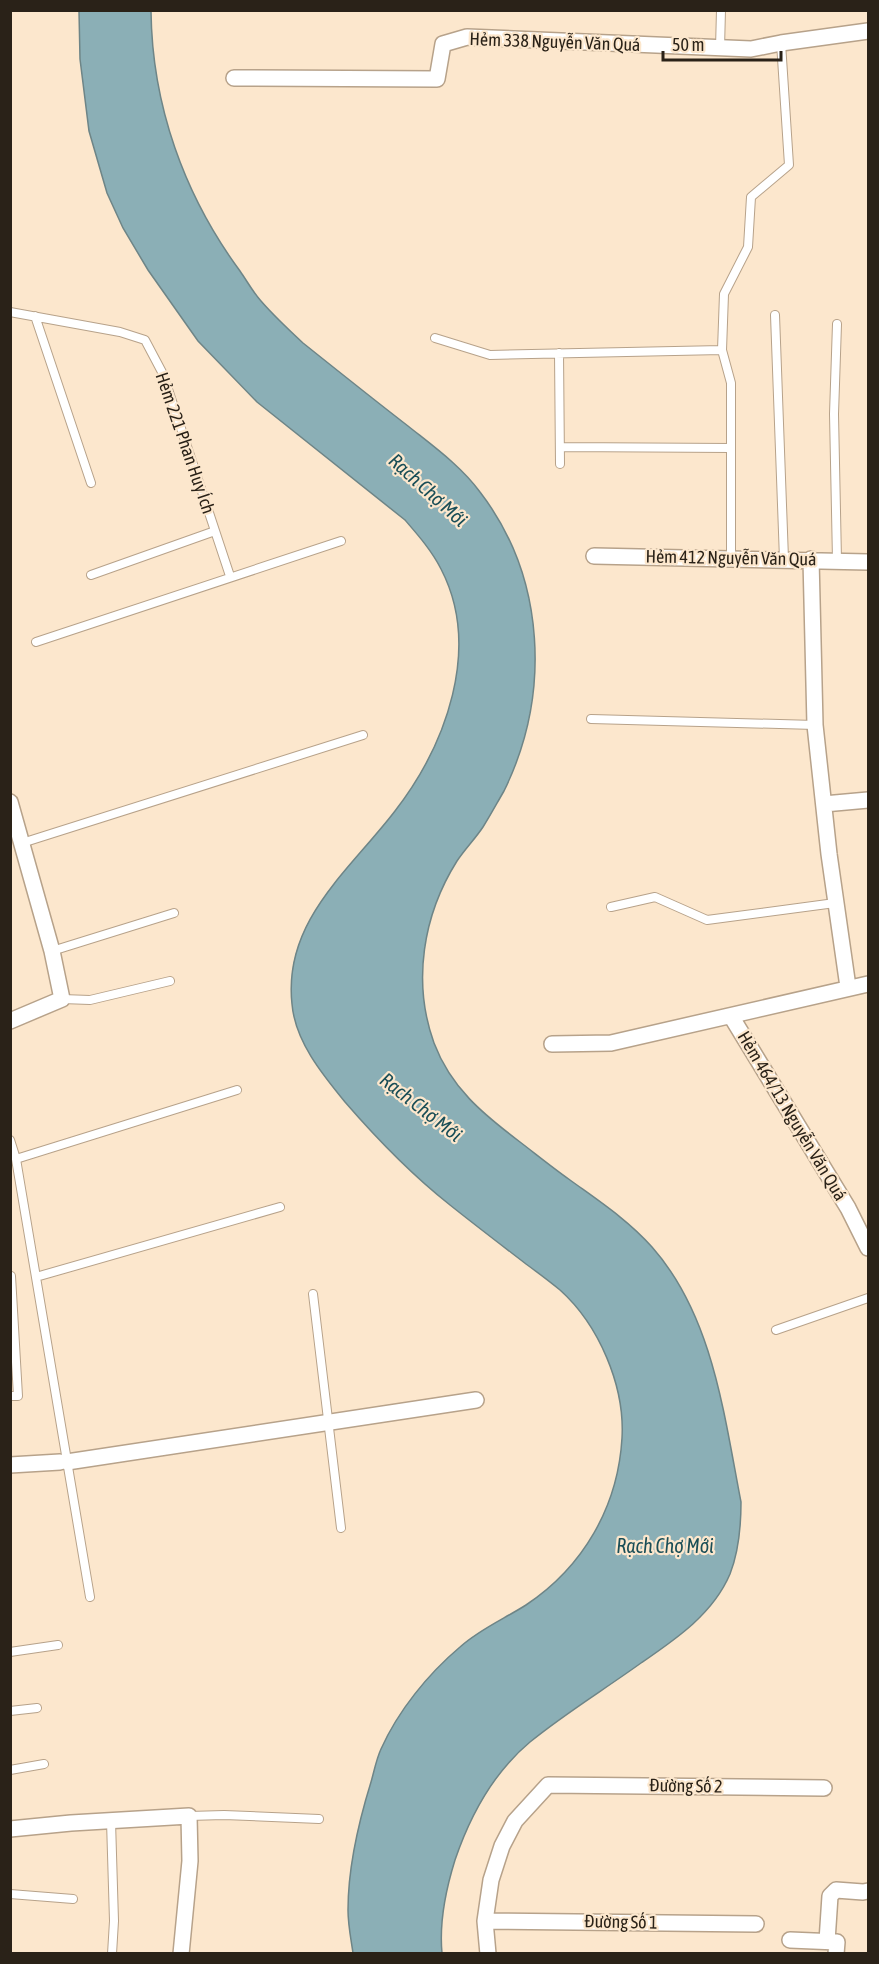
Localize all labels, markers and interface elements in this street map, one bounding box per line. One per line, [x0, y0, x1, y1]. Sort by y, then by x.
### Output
scale bar [663, 24, 782, 62]
street label: Hẻm 338 Nguyễn Văn Quá [469, 28, 641, 55]
text: 50 m [672, 34, 704, 55]
street label: Hẻm 221 Phan Huy Ích [151, 369, 219, 516]
water label: Rạch Chợ Mới [384, 448, 473, 531]
street label: Hẻm 412 Nguyễn Văn Quá [645, 546, 817, 569]
street label: Hẻm 464/13 Nguyễn Văn Quá [733, 1027, 851, 1204]
water label: Rạch Chợ Mới [376, 1068, 467, 1146]
water label: Rạch Chợ Mới [616, 1534, 714, 1557]
street label: Đường Số 2 [649, 1773, 723, 1797]
street label: Đường Số 1 [584, 1909, 658, 1933]

